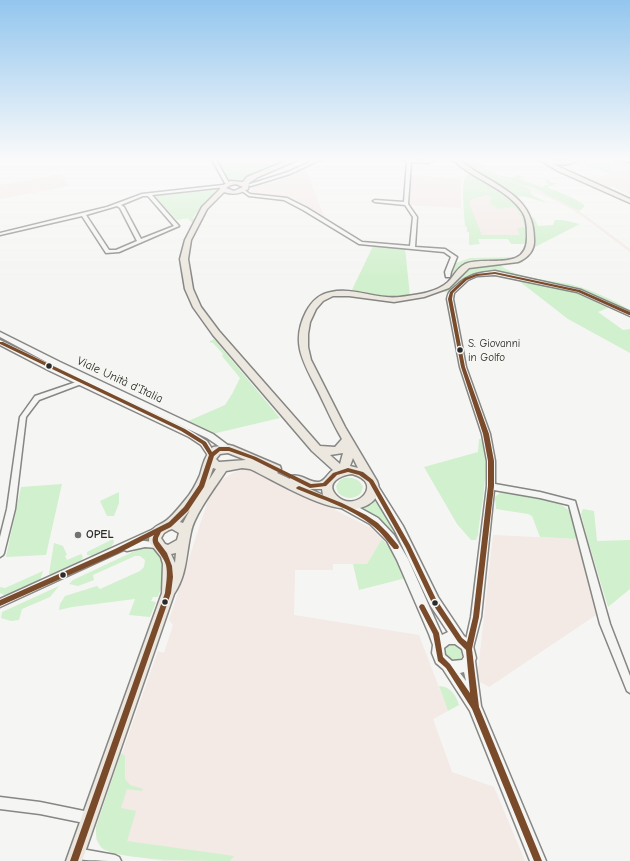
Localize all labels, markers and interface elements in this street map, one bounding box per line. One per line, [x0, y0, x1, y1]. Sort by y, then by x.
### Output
place label: S. Giovanni in Golfo [468, 337, 520, 363]
marker: S. Giovanni in Golfo [455, 345, 465, 355]
street label: Viale Unità d'Italia [75, 354, 165, 406]
unlabelled marker [44, 361, 54, 371]
place label: OPEL [86, 528, 114, 542]
marker: OPEL [73, 530, 83, 540]
unlabelled marker [58, 570, 68, 580]
unlabelled marker [160, 597, 170, 607]
unlabelled marker [430, 598, 440, 608]

